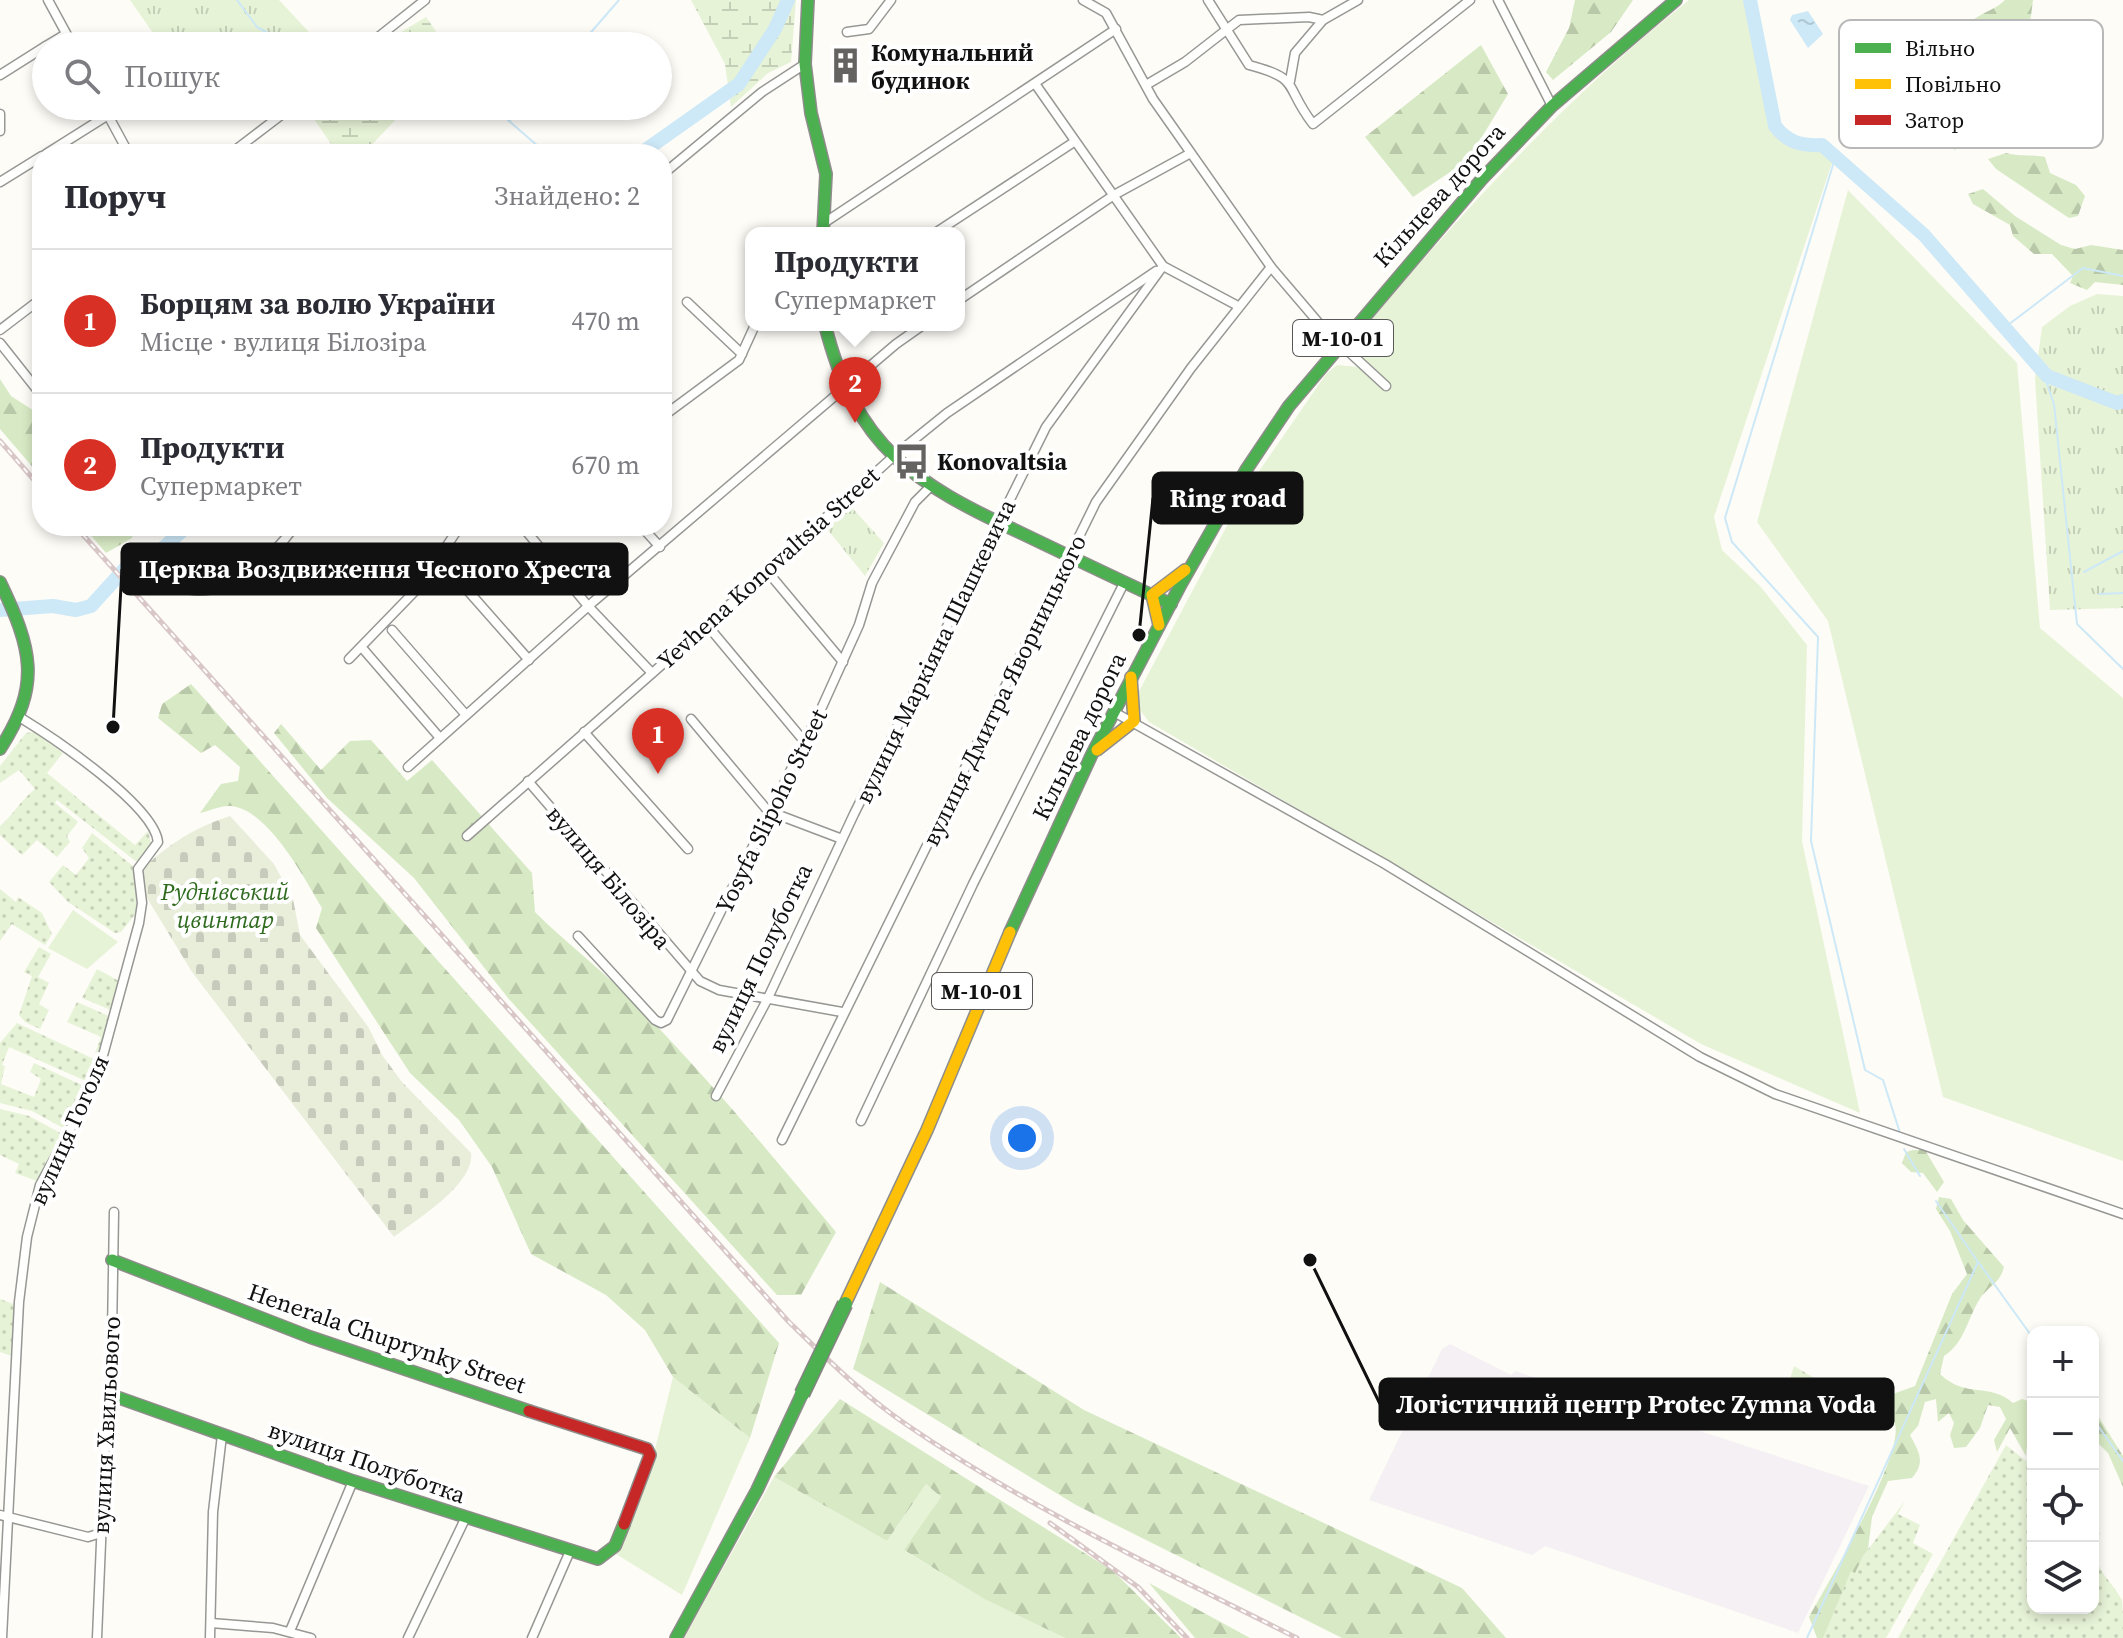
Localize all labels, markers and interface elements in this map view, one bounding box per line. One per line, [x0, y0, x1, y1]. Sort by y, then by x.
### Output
legend [1839, 20, 2103, 148]
search box [32, 32, 672, 120]
text: Вільно [1905, 33, 1975, 63]
place label: Комунальний будинок [871, 36, 1034, 97]
building icon: Комунальний будинок [826, 47, 864, 85]
icon: search [60, 54, 104, 98]
text: Пошук [124, 56, 220, 97]
text: Повільно [1905, 69, 2001, 99]
text: Затор [1905, 105, 1964, 135]
street label: Кільцева дорога [1366, 115, 1513, 274]
text: Поруч [64, 173, 166, 219]
text: Знайдено: 2 [494, 178, 640, 214]
popup [745, 227, 965, 331]
text: Продукти [774, 241, 919, 282]
text: Супермаркет [774, 282, 936, 318]
text: Борцям за волю України [140, 283, 496, 324]
text: 1 [83, 303, 97, 339]
text: 470 m [572, 303, 640, 339]
road number: М-10-01 [1293, 320, 1393, 356]
text: Місце · вулиця Білозіра [140, 324, 426, 360]
pin: 2 [829, 357, 881, 423]
text: Продукти [140, 427, 285, 468]
bus stop icon: Konovaltsia [892, 442, 930, 480]
place label: Konovaltsia [937, 445, 1067, 478]
text: 2 [83, 447, 97, 483]
text: 670 m [572, 447, 640, 483]
street label: Yevhena Konovaltsia Street [650, 459, 886, 677]
text: Супермаркет [140, 468, 302, 504]
callout: Ring road [1153, 473, 1302, 523]
text: Ring road [1169, 480, 1287, 516]
street label: вулиця Маркіяна Шашкевича [847, 493, 1024, 809]
street label: вулиця Дмитра Яворницького [914, 529, 1094, 851]
callout: Церква Воздвиження Чесного Хреста [122, 544, 627, 594]
text: Церква Воздвиження Чесного Хреста [139, 551, 611, 587]
street label: Кільцева дорога [1024, 646, 1134, 825]
street label: Yosyfa Slipoho Street [707, 703, 835, 919]
pin: 1 [632, 708, 684, 774]
street label: вулиця Білозіра [539, 798, 679, 956]
street label: вулиця Полуботка [700, 857, 820, 1058]
park label: Руднівський цвинтар [160, 875, 290, 936]
road number: М-10-01 [932, 973, 1032, 1009]
street label: вулиця Гоголя [21, 1050, 117, 1210]
your location [1002, 1118, 1042, 1158]
street label: Henerala Chuprynky Street [244, 1275, 530, 1401]
street label: вулиця Хвильового [84, 1315, 128, 1535]
map controls [2027, 1326, 2099, 1614]
button: + [2027, 1326, 2099, 1398]
callout: Логістичний центр Protec Zymna Voda [1380, 1379, 1893, 1429]
text: Логістичний центр Protec Zymna Voda [1396, 1386, 1876, 1422]
button: − [2027, 1398, 2099, 1470]
street label: вулиця Полуботка [264, 1413, 471, 1511]
button: locate [2027, 1470, 2099, 1542]
button: layers [2027, 1542, 2099, 1614]

